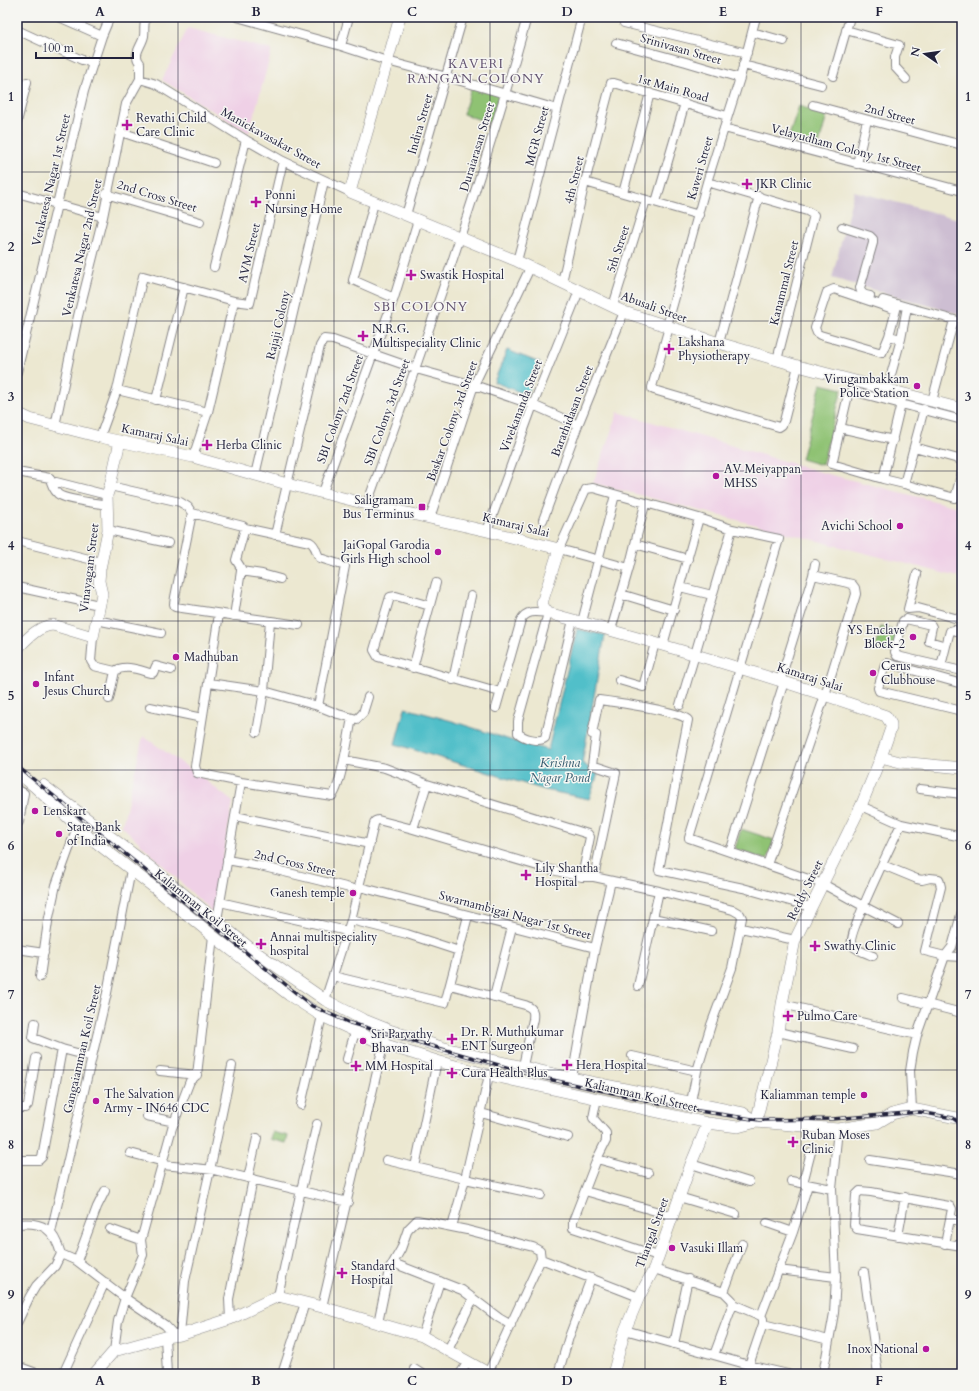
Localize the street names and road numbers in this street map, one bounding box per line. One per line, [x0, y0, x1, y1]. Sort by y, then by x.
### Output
street label: Srinivasan Street [639, 30, 723, 68]
street label: 1st Main Road [635, 70, 711, 106]
street label: Indira Street [404, 92, 436, 156]
street label: Duraiarasan Street [456, 100, 498, 193]
street label: 2nd Street [863, 100, 917, 128]
street label: Manickavasakar Street [218, 104, 324, 172]
street label: MGR Street [521, 104, 553, 168]
street label: Venkatesa Nagar 1st Street [28, 112, 74, 248]
street label: Velayudham Colony 1st Street [769, 120, 923, 176]
street label: Kaveri Street [683, 134, 717, 202]
street label: 4th Street [560, 154, 588, 206]
street label: 2nd Cross Street [115, 176, 199, 216]
street label: Venkatesa Nagar 2nd Street [58, 177, 106, 318]
street label: AVM Street [234, 221, 264, 284]
street label: 5th Street [603, 223, 633, 275]
street label: Kanammal Street [766, 239, 802, 327]
street label: Rajaji Colony [262, 288, 294, 361]
street label: Abusali Street [619, 288, 689, 326]
street label: SBI Colony 2nd Street [313, 352, 367, 466]
street label: SBI Colony 3rd Street [360, 356, 414, 467]
street label: Vivekananda Street [496, 357, 546, 455]
street label: Baskar Colony 3rd Street [423, 358, 481, 483]
street label: Barathidasan Street [547, 363, 597, 459]
street label: Kamaraj Salai [120, 420, 191, 450]
street label: Kamaraj Salai [481, 509, 552, 541]
street label: Vinayagam Street [76, 522, 102, 614]
street label: Kamaraj Salai [775, 659, 846, 695]
street label: 2nd Cross Street [253, 846, 337, 880]
street label: Reddy Street [784, 857, 827, 923]
street label: Kaliamman Koil Street [151, 866, 251, 951]
street label: Swarnambigai Nagar 1st Street [437, 887, 593, 943]
street label: Gangaiamman Koil Street [59, 983, 105, 1115]
street label: Kaliamman Koil Street [583, 1074, 699, 1116]
street label: Thangal Street [632, 1195, 672, 1271]

